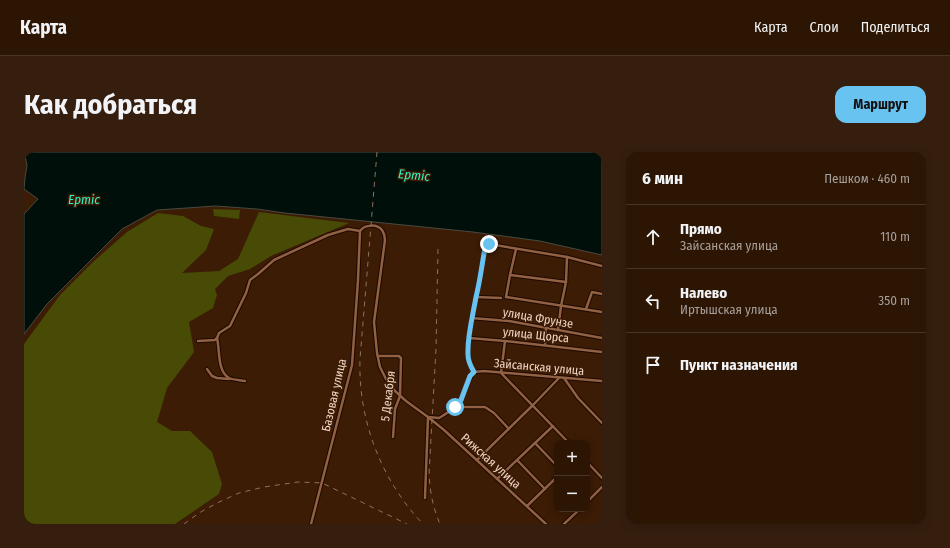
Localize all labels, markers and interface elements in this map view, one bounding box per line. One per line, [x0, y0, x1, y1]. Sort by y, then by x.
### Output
text: Карта [20, 16, 67, 39]
text: Карта [754, 19, 788, 36]
text: Слои [810, 19, 839, 36]
text: Поделиться [861, 19, 930, 36]
button: Маршрут [835, 86, 926, 123]
text: Как добраться [24, 88, 197, 121]
water label: Ертіс [398, 166, 431, 184]
text: 6 мин [642, 168, 683, 189]
text: Пешком · 460 m [824, 171, 910, 186]
water label: Ертіс [68, 192, 100, 207]
text: Прямо [680, 220, 722, 238]
icon: ahead [642, 226, 664, 248]
text: 110 m [880, 229, 910, 244]
route end [480, 235, 498, 253]
text: Зайсанская улица [680, 238, 778, 253]
text: Налево [680, 284, 727, 302]
icon: left [642, 290, 664, 312]
text: 350 m [878, 293, 910, 308]
text: Иртышская улица [680, 302, 778, 317]
street label: улица Фрунзе [502, 305, 574, 331]
street label: улица Щорса [502, 325, 570, 345]
icon: arrive [642, 354, 664, 376]
street label: Зайсанская улица [493, 356, 585, 378]
text: Пункт назначения [680, 356, 798, 374]
street label: Базовая улица [319, 357, 349, 433]
street label: 5 Декабря [378, 370, 398, 422]
route start [446, 398, 464, 416]
street label: Рижская улица [458, 431, 524, 491]
map controls [554, 440, 590, 512]
button: + [554, 440, 590, 476]
button: − [554, 476, 590, 512]

